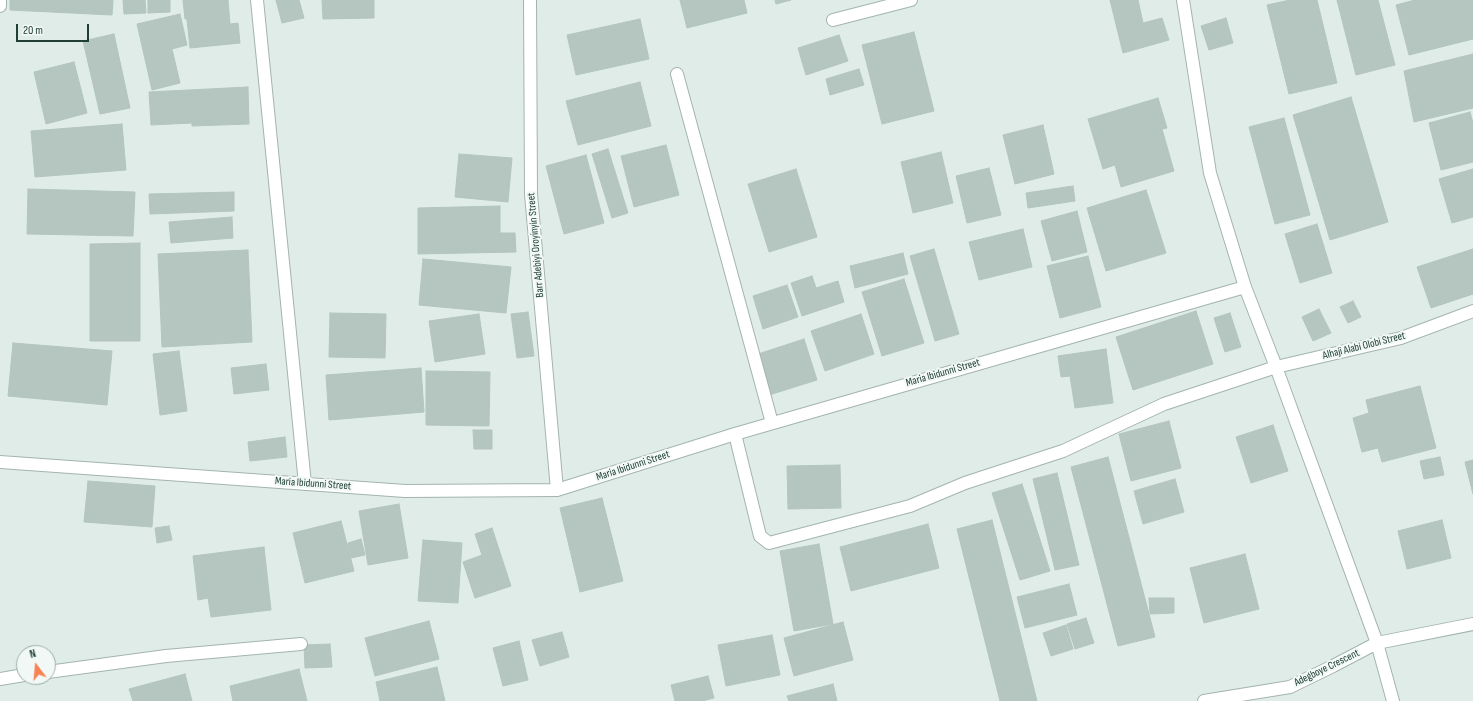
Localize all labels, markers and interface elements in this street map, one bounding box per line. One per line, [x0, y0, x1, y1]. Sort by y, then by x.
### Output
scale bar [18, 16, 91, 42]
text: 20 m [23, 23, 43, 38]
street label: Barr Adebiyi Oroyinyin Street [525, 192, 547, 298]
street label: Alhaji Alabi Olobi Street [1321, 329, 1407, 363]
street label: Maria Ibidunni Street [904, 356, 982, 390]
street label: Maria Ibidunni Street [595, 448, 671, 484]
street label: Maria Ibidunni Street [274, 475, 352, 493]
north arrow [16, 645, 56, 685]
text: N [28, 647, 37, 661]
street label: Adegboye Crescent [1292, 647, 1362, 689]

